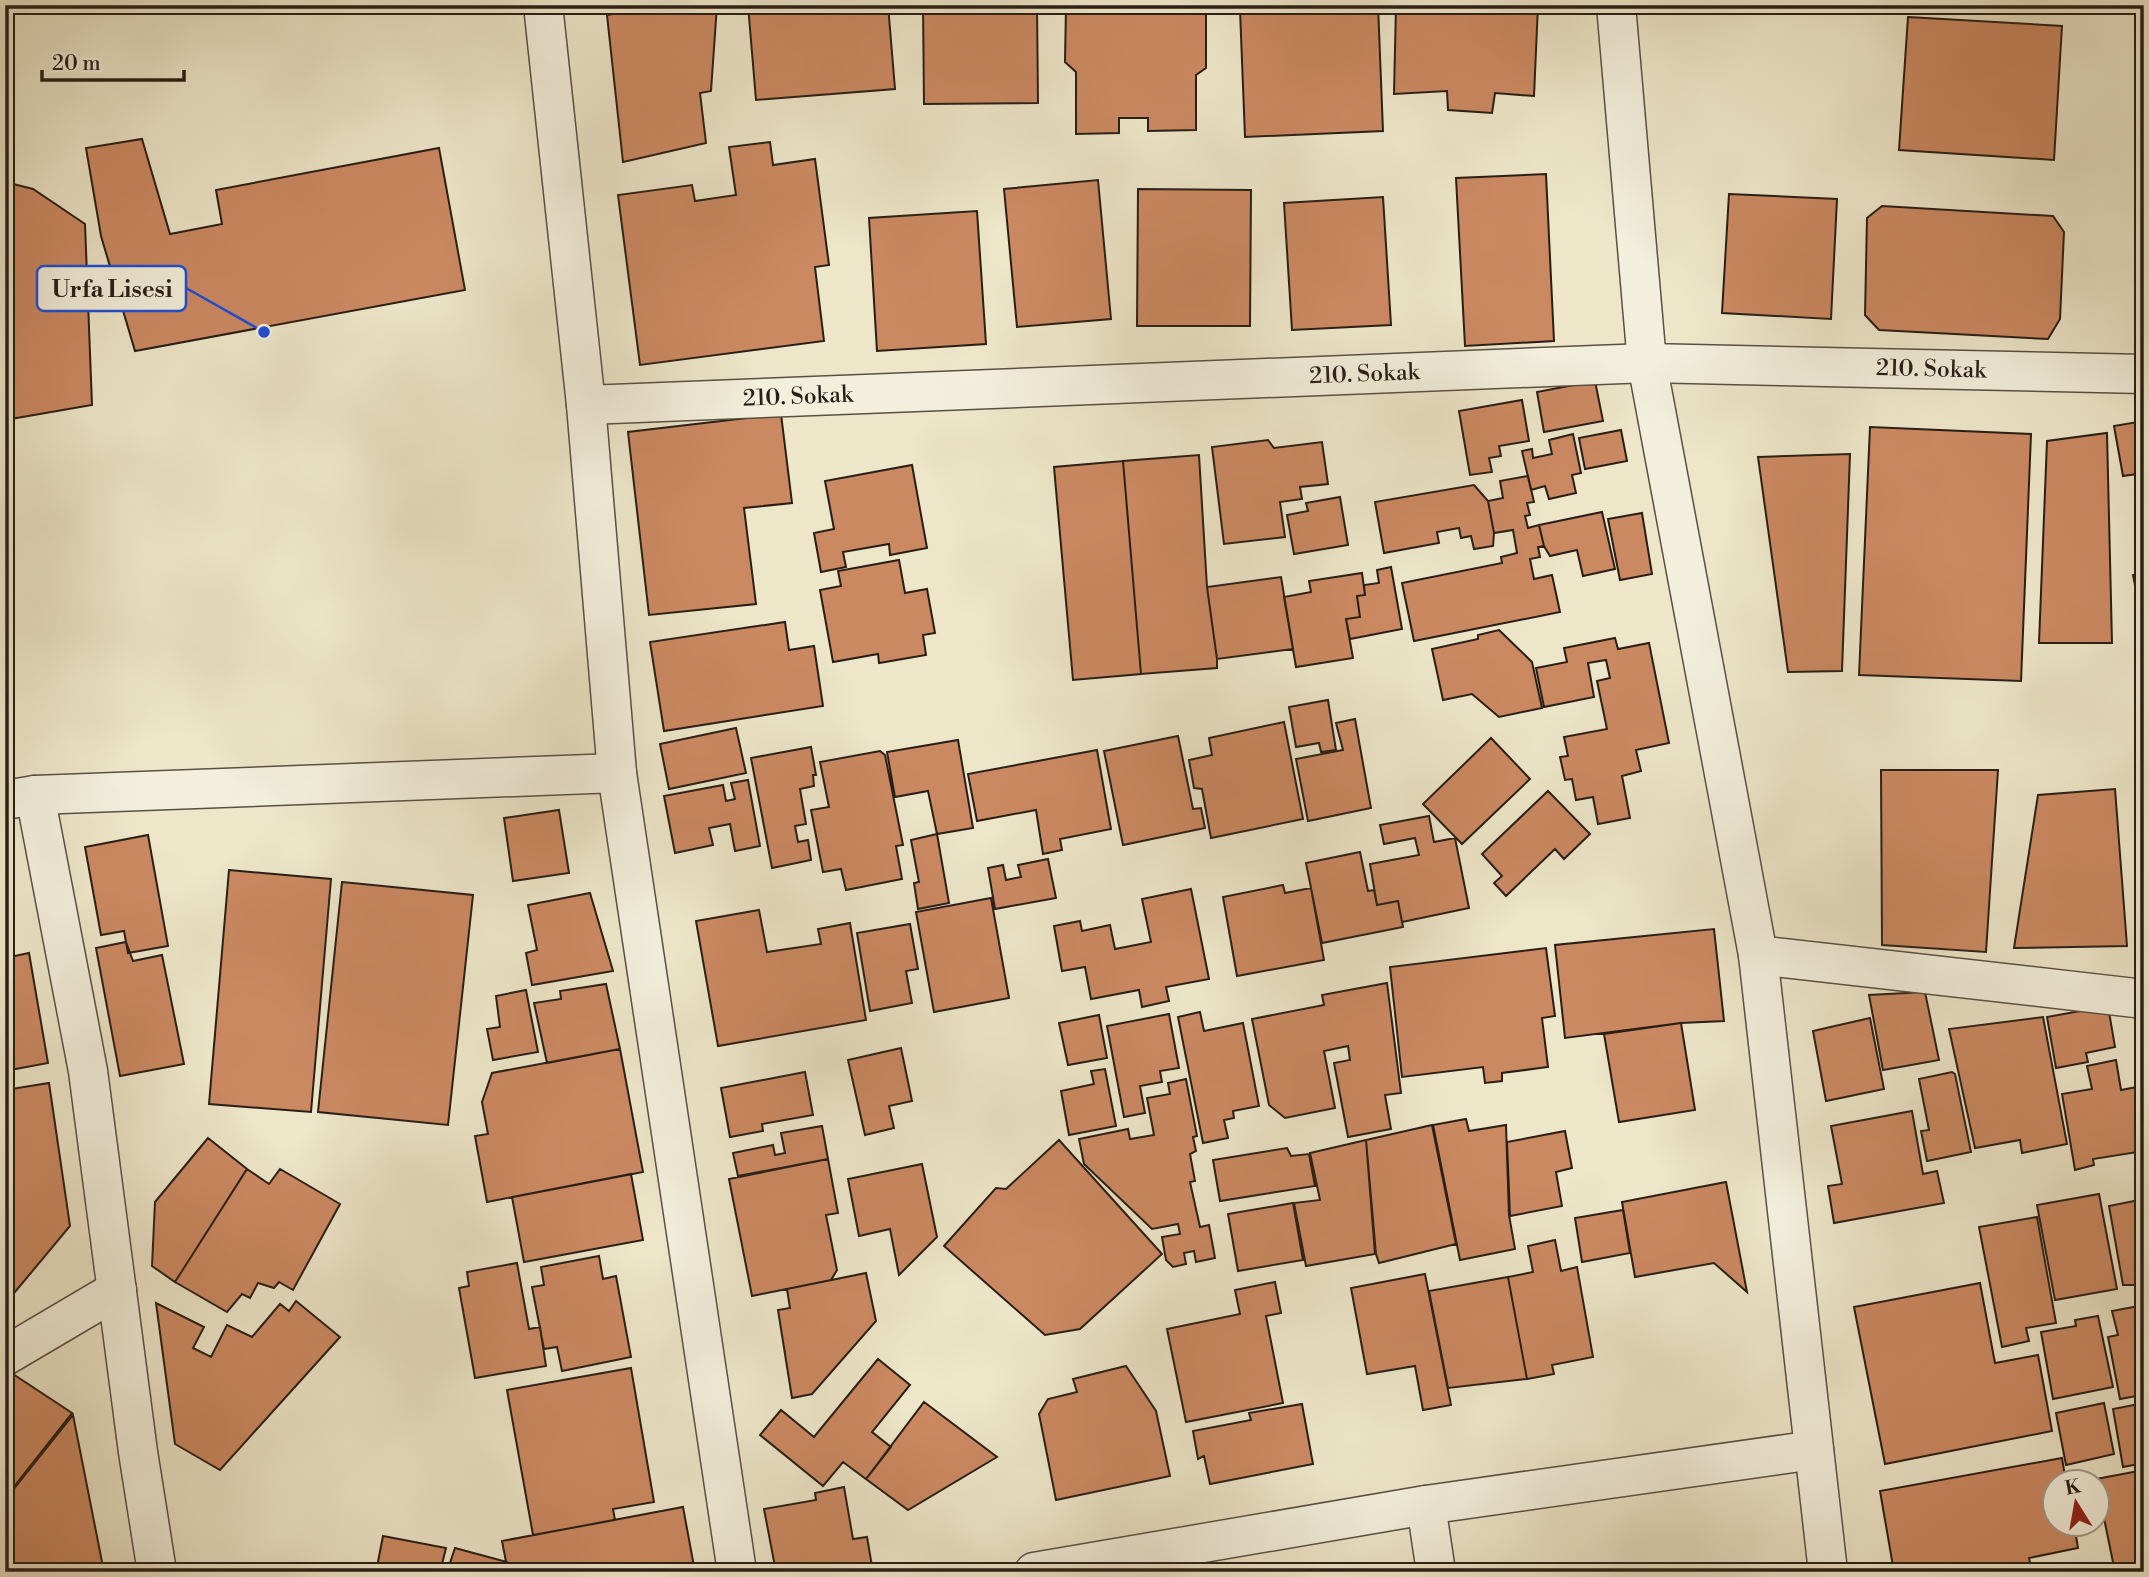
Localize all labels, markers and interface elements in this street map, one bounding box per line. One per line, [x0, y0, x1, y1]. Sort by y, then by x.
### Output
scale bar [42, 38, 184, 82]
text: 20 m [52, 51, 101, 77]
callout: Urfa Lisesi [37, 266, 186, 311]
text: Urfa Lisesi [51, 275, 173, 305]
street label: 210. Sokak [1876, 354, 1988, 385]
street label: 210. Sokak [1309, 358, 1421, 390]
street label: 210. Sokak [742, 380, 854, 413]
north arrow [2040, 1468, 2110, 1538]
text: K [2063, 1474, 2083, 1501]

